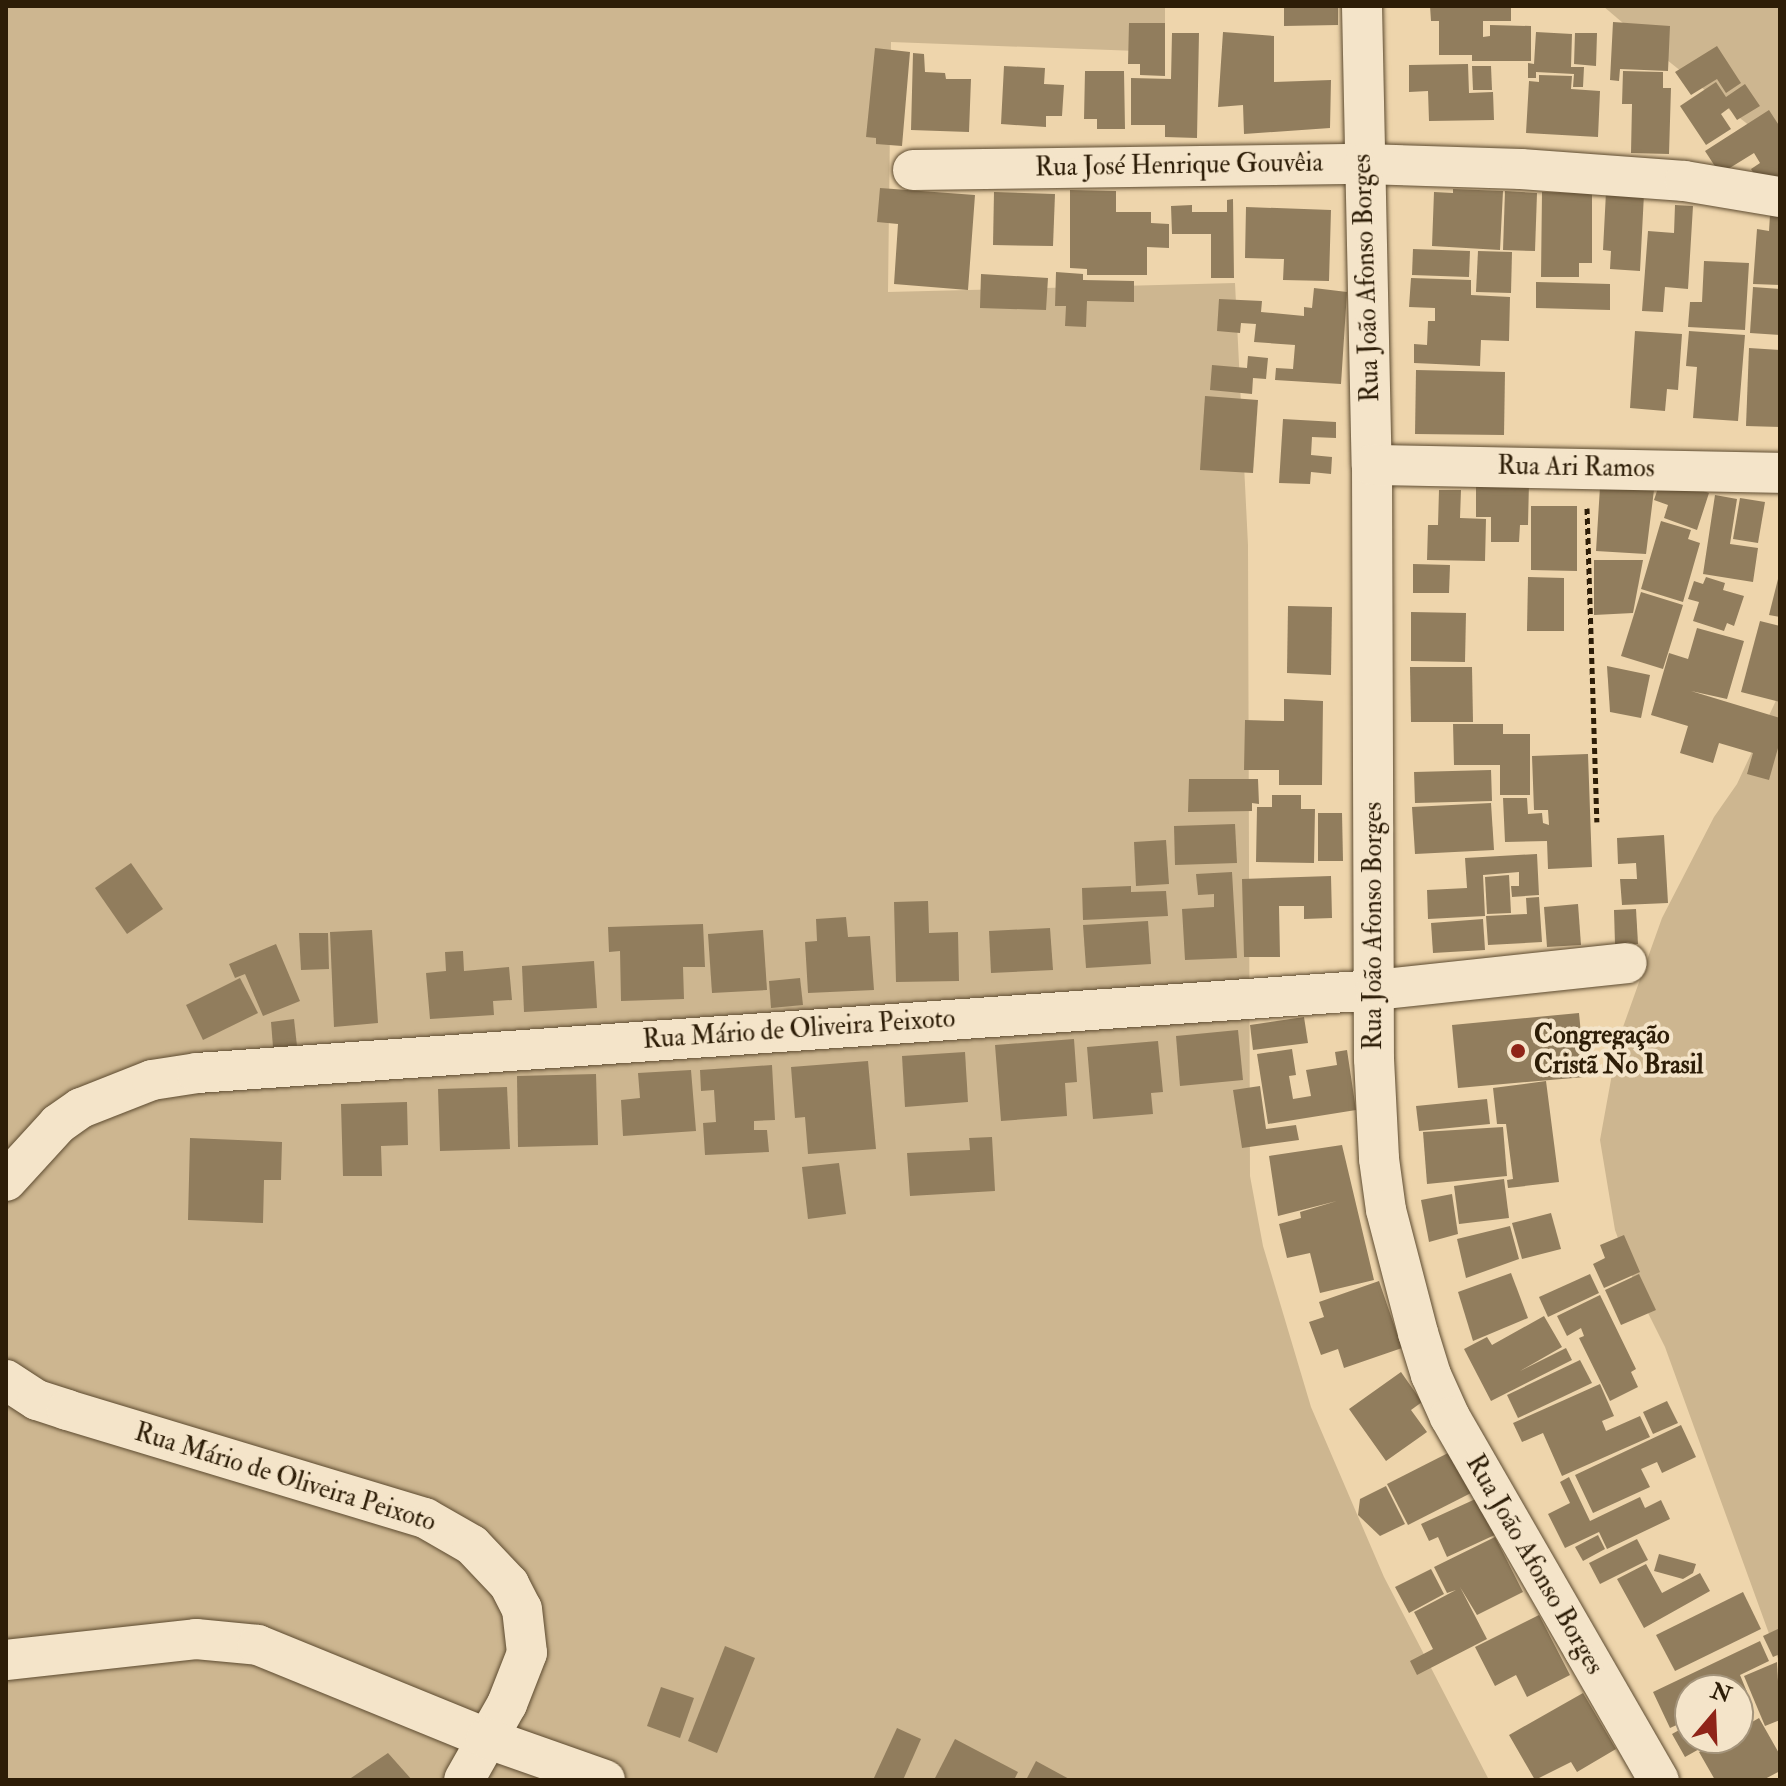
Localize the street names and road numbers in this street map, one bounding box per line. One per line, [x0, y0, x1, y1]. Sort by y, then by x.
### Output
street label: Rua José Henrique Gouvêia [1035, 148, 1323, 184]
street label: Rua João Afonso Borges [1347, 153, 1387, 403]
street label: Rua Ari Ramos [1497, 451, 1655, 485]
street label: Rua João Afonso Borges [1358, 802, 1390, 1050]
street label: Rua Mário de Oliveira Peixoto [642, 1004, 956, 1056]
street label: Rua Mário de Oliveira Peixoto [131, 1417, 439, 1539]
street label: Rua João Afonso Borges [1458, 1450, 1610, 1680]

